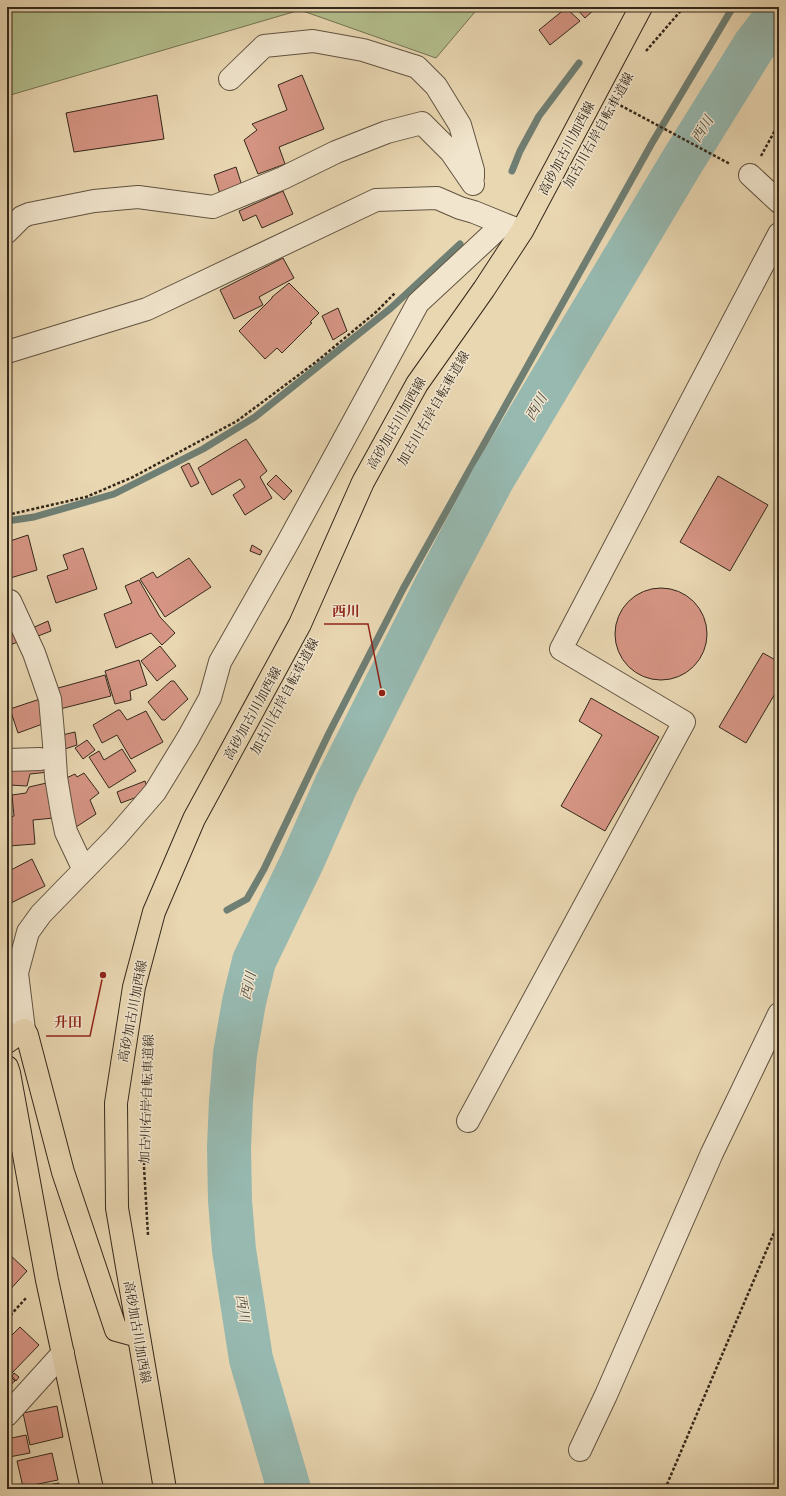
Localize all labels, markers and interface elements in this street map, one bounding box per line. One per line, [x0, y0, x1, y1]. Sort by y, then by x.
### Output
street label: 加古川右岸自転車道線 [559, 69, 638, 192]
street label: 高砂加古川加西線 [535, 98, 599, 199]
water label: 西川 [687, 111, 719, 146]
street label: 加古川右岸自転車道線 [394, 348, 474, 469]
street label: 高砂加古川加西線 [363, 374, 431, 473]
water label: 西川 [521, 389, 553, 424]
callout: 西川 [324, 598, 368, 624]
text: 西川 [332, 602, 360, 621]
street label: 加古川右岸自転車道線 [246, 635, 323, 758]
street label: 高砂加古川加西線 [220, 664, 286, 763]
street label: 高砂加古川加西線 [114, 958, 152, 1064]
water label: 西川 [236, 968, 261, 1002]
callout: 升田 [46, 1010, 90, 1036]
text: 升田 [54, 1013, 82, 1032]
street label: 加古川右岸自転車道線 [136, 1034, 158, 1164]
street label: 高砂加古川加西線 [119, 1279, 155, 1385]
water label: 西川 [231, 1293, 254, 1325]

